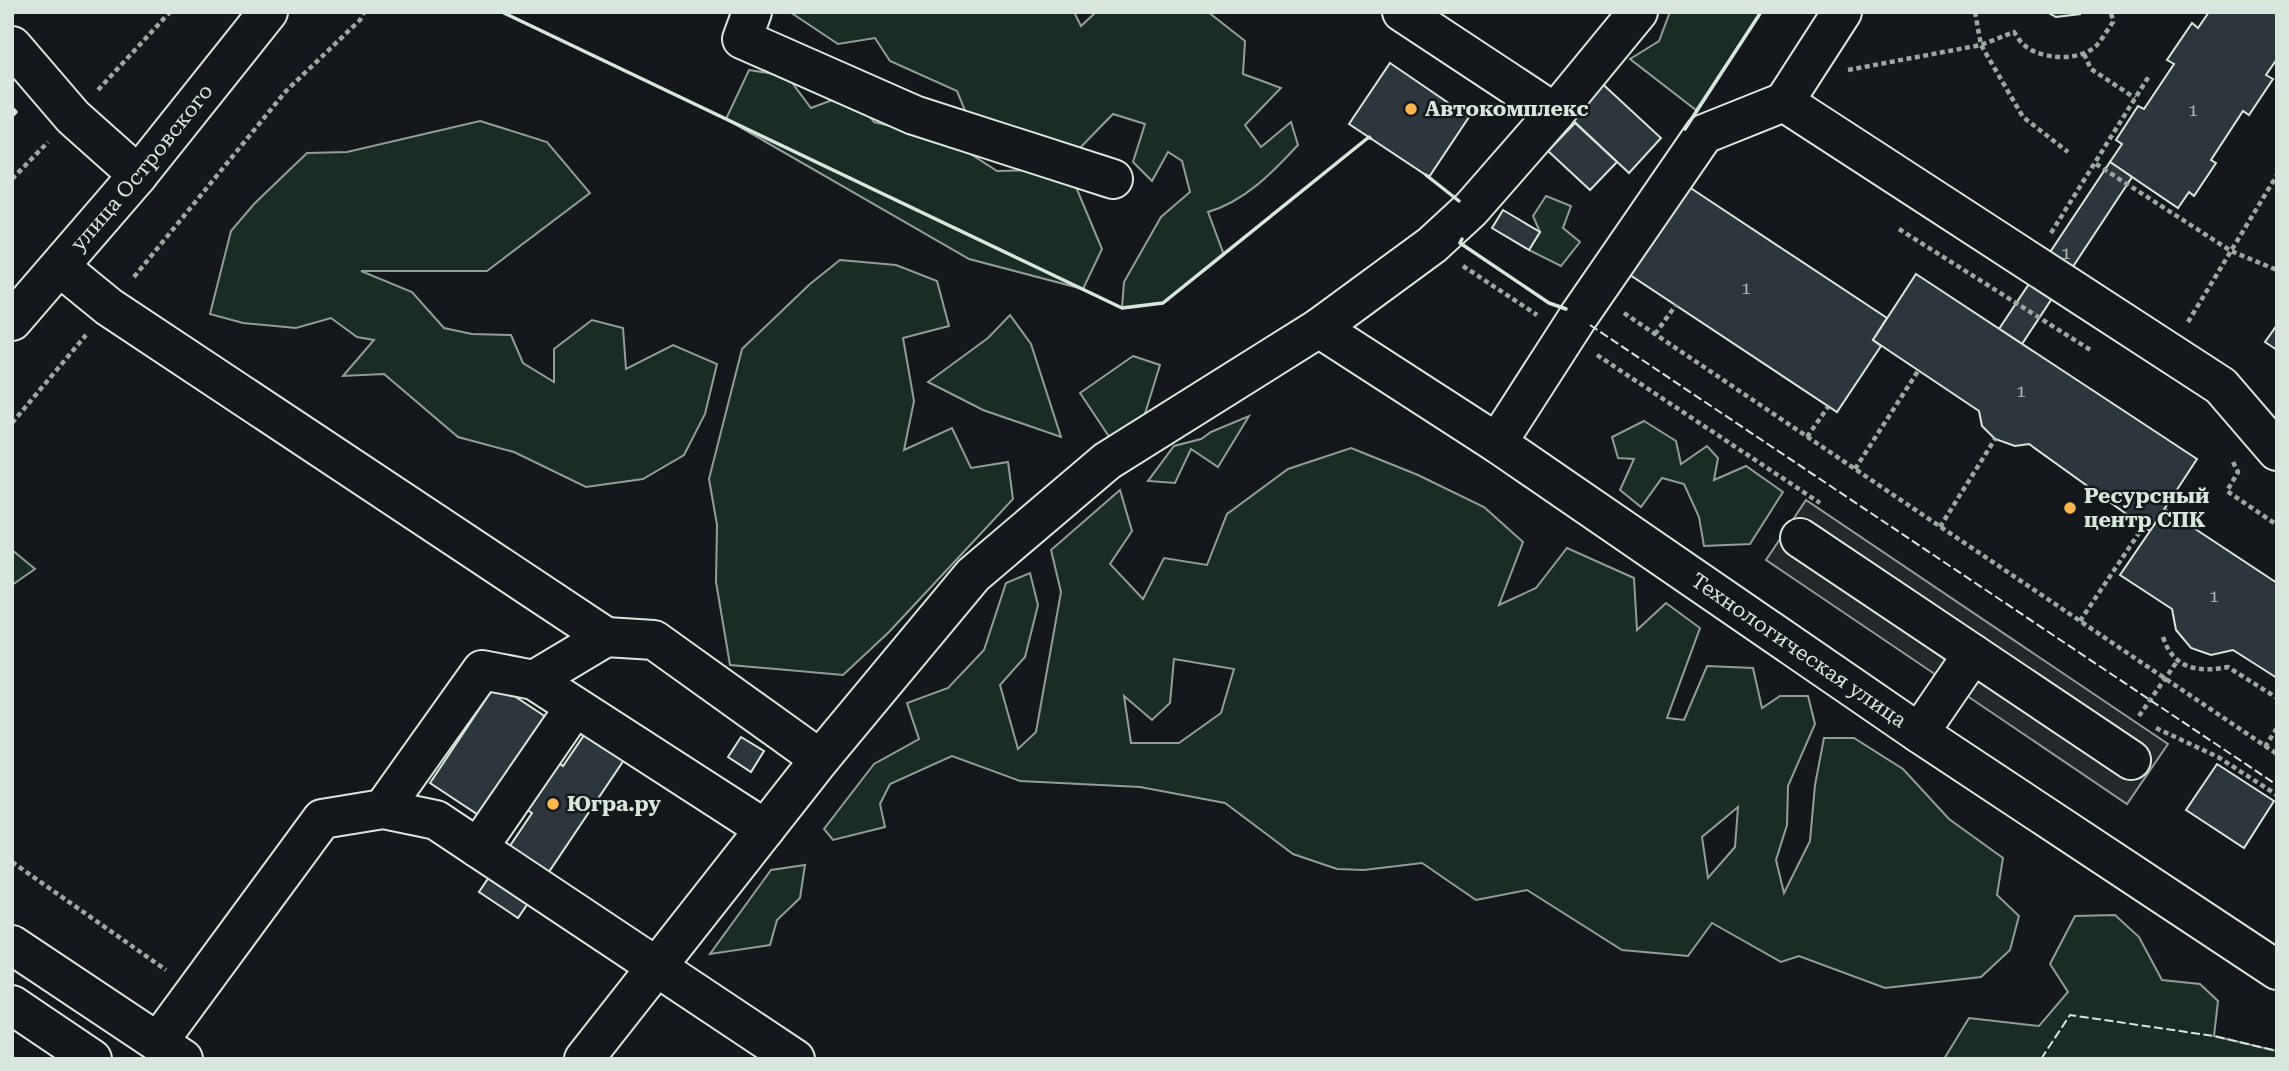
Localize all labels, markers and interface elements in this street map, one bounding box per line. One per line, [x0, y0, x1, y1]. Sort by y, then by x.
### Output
street label: улица Островского [66, 79, 218, 256]
place label: Автокомплекс [1425, 97, 1589, 121]
house number: 1 [2188, 99, 2198, 120]
marker: Автокомплекс [1403, 101, 1419, 117]
house number: 1 [2061, 242, 2071, 263]
house number: 1 [1741, 277, 1751, 298]
house number: 1 [2016, 380, 2026, 401]
place label: Ресурсный центр СПК [2084, 484, 2209, 532]
marker: Ресурсный центр СПК [2062, 500, 2078, 516]
street label: Технологическая улица [1687, 568, 1911, 733]
house number: 1 [2209, 585, 2219, 606]
place label: Югра.ру [567, 792, 661, 816]
marker: Югра.ру [545, 796, 561, 812]

